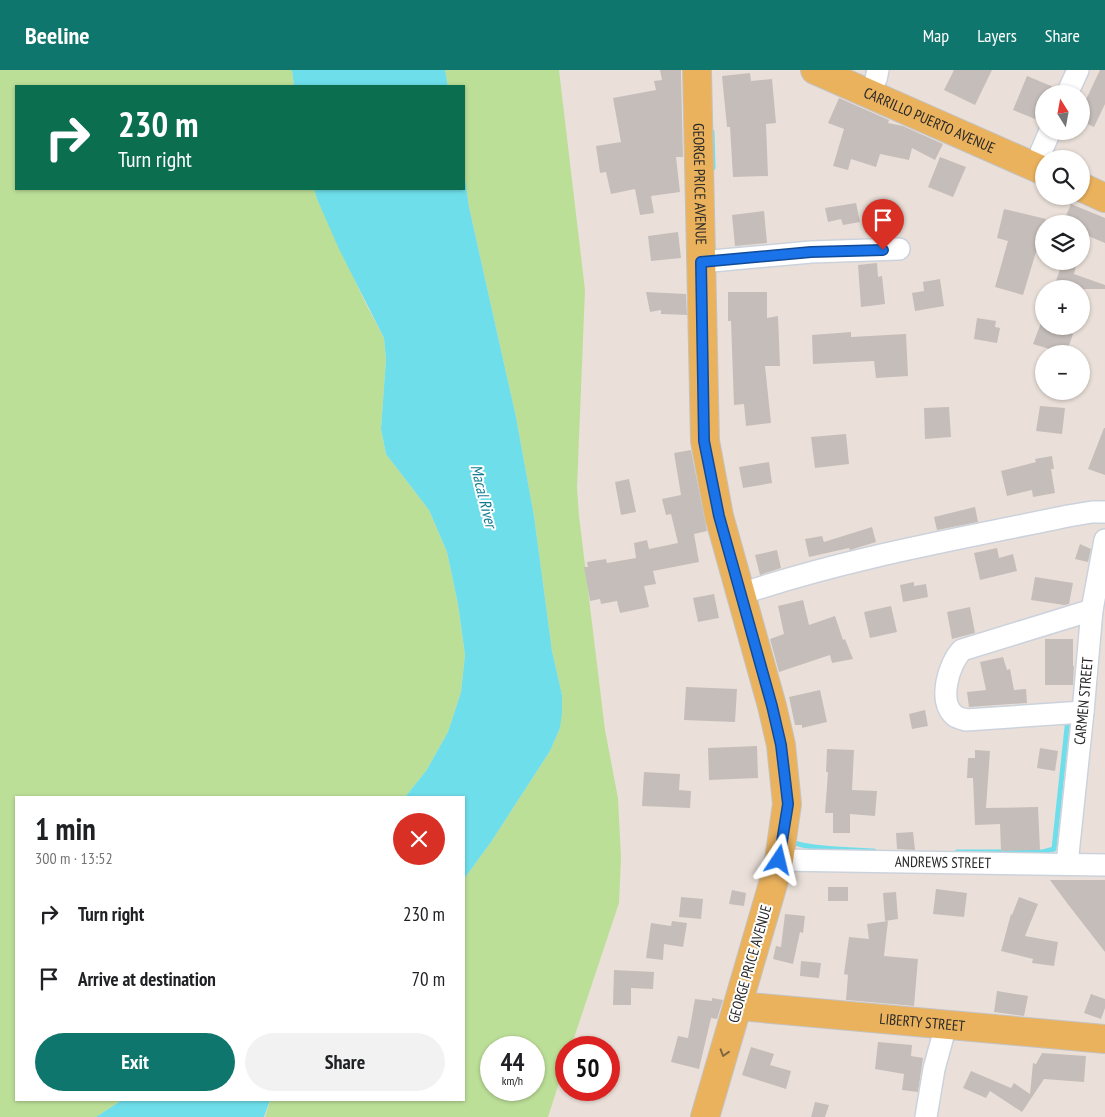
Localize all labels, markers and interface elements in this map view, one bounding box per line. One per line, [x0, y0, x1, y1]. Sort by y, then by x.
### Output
text: Beeline [25, 20, 90, 51]
text: Map [923, 24, 949, 47]
text: Layers [977, 24, 1017, 47]
text: Share [1045, 24, 1080, 47]
street label: CARRILLO PUERTO AVENUE [861, 83, 998, 157]
north arrow [1035, 85, 1090, 140]
map controls [1035, 85, 1090, 400]
text: 230 m [118, 101, 199, 147]
icon: right [35, 105, 100, 170]
street label: GEORGE PRICE AVENUE [689, 123, 711, 245]
text: Turn right [118, 145, 192, 173]
button: search [1035, 150, 1090, 205]
pin [862, 199, 904, 250]
icon: arrive [869, 206, 897, 234]
button: layers [1035, 215, 1090, 270]
button: + [1035, 280, 1090, 335]
button: − [1035, 345, 1090, 400]
water label: Macal River [467, 462, 502, 532]
street label: CARMEN STREET [1070, 656, 1097, 746]
text: 1 min [35, 809, 96, 848]
button: close [393, 813, 445, 865]
position arrow [752, 833, 804, 885]
text: 300 m · 13:52 [35, 848, 113, 868]
street label: ANDREWS STREET [895, 852, 992, 872]
icon: right [35, 900, 63, 928]
text: Turn right [78, 902, 144, 926]
text: 230 m [403, 902, 445, 926]
street label: GEORGE PRICE AVENUE [724, 903, 775, 1025]
icon: arrive [35, 965, 63, 993]
text: Arrive at destination [78, 967, 216, 991]
text: 70 m [412, 967, 445, 991]
street label: LIBERTY STREET [879, 1009, 966, 1035]
button: Exit [35, 1033, 235, 1091]
button: Share [245, 1033, 445, 1091]
speed limit sign: 50 [555, 1036, 620, 1101]
text: 44 [501, 1046, 524, 1078]
one-way arrow [720, 1048, 730, 1057]
text: km/h [502, 1073, 523, 1088]

